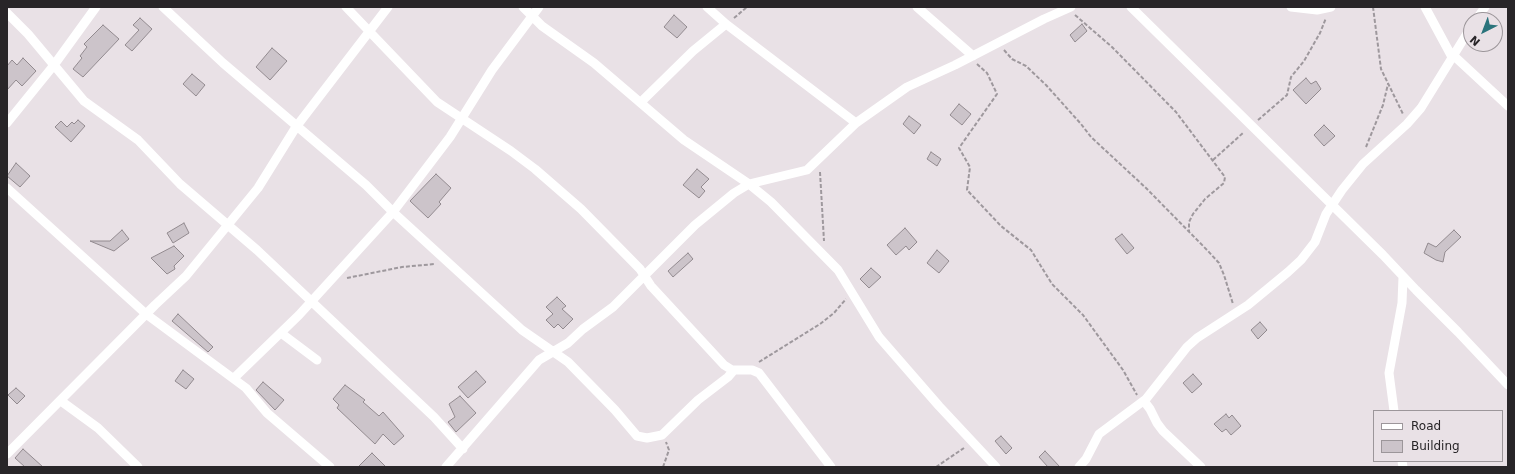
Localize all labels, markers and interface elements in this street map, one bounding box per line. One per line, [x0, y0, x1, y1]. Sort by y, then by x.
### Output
north arrow [1463, 12, 1503, 52]
text: N [1468, 33, 1483, 48]
legend [1373, 410, 1503, 462]
text: Road [1411, 419, 1441, 433]
text: Building [1411, 439, 1460, 453]

